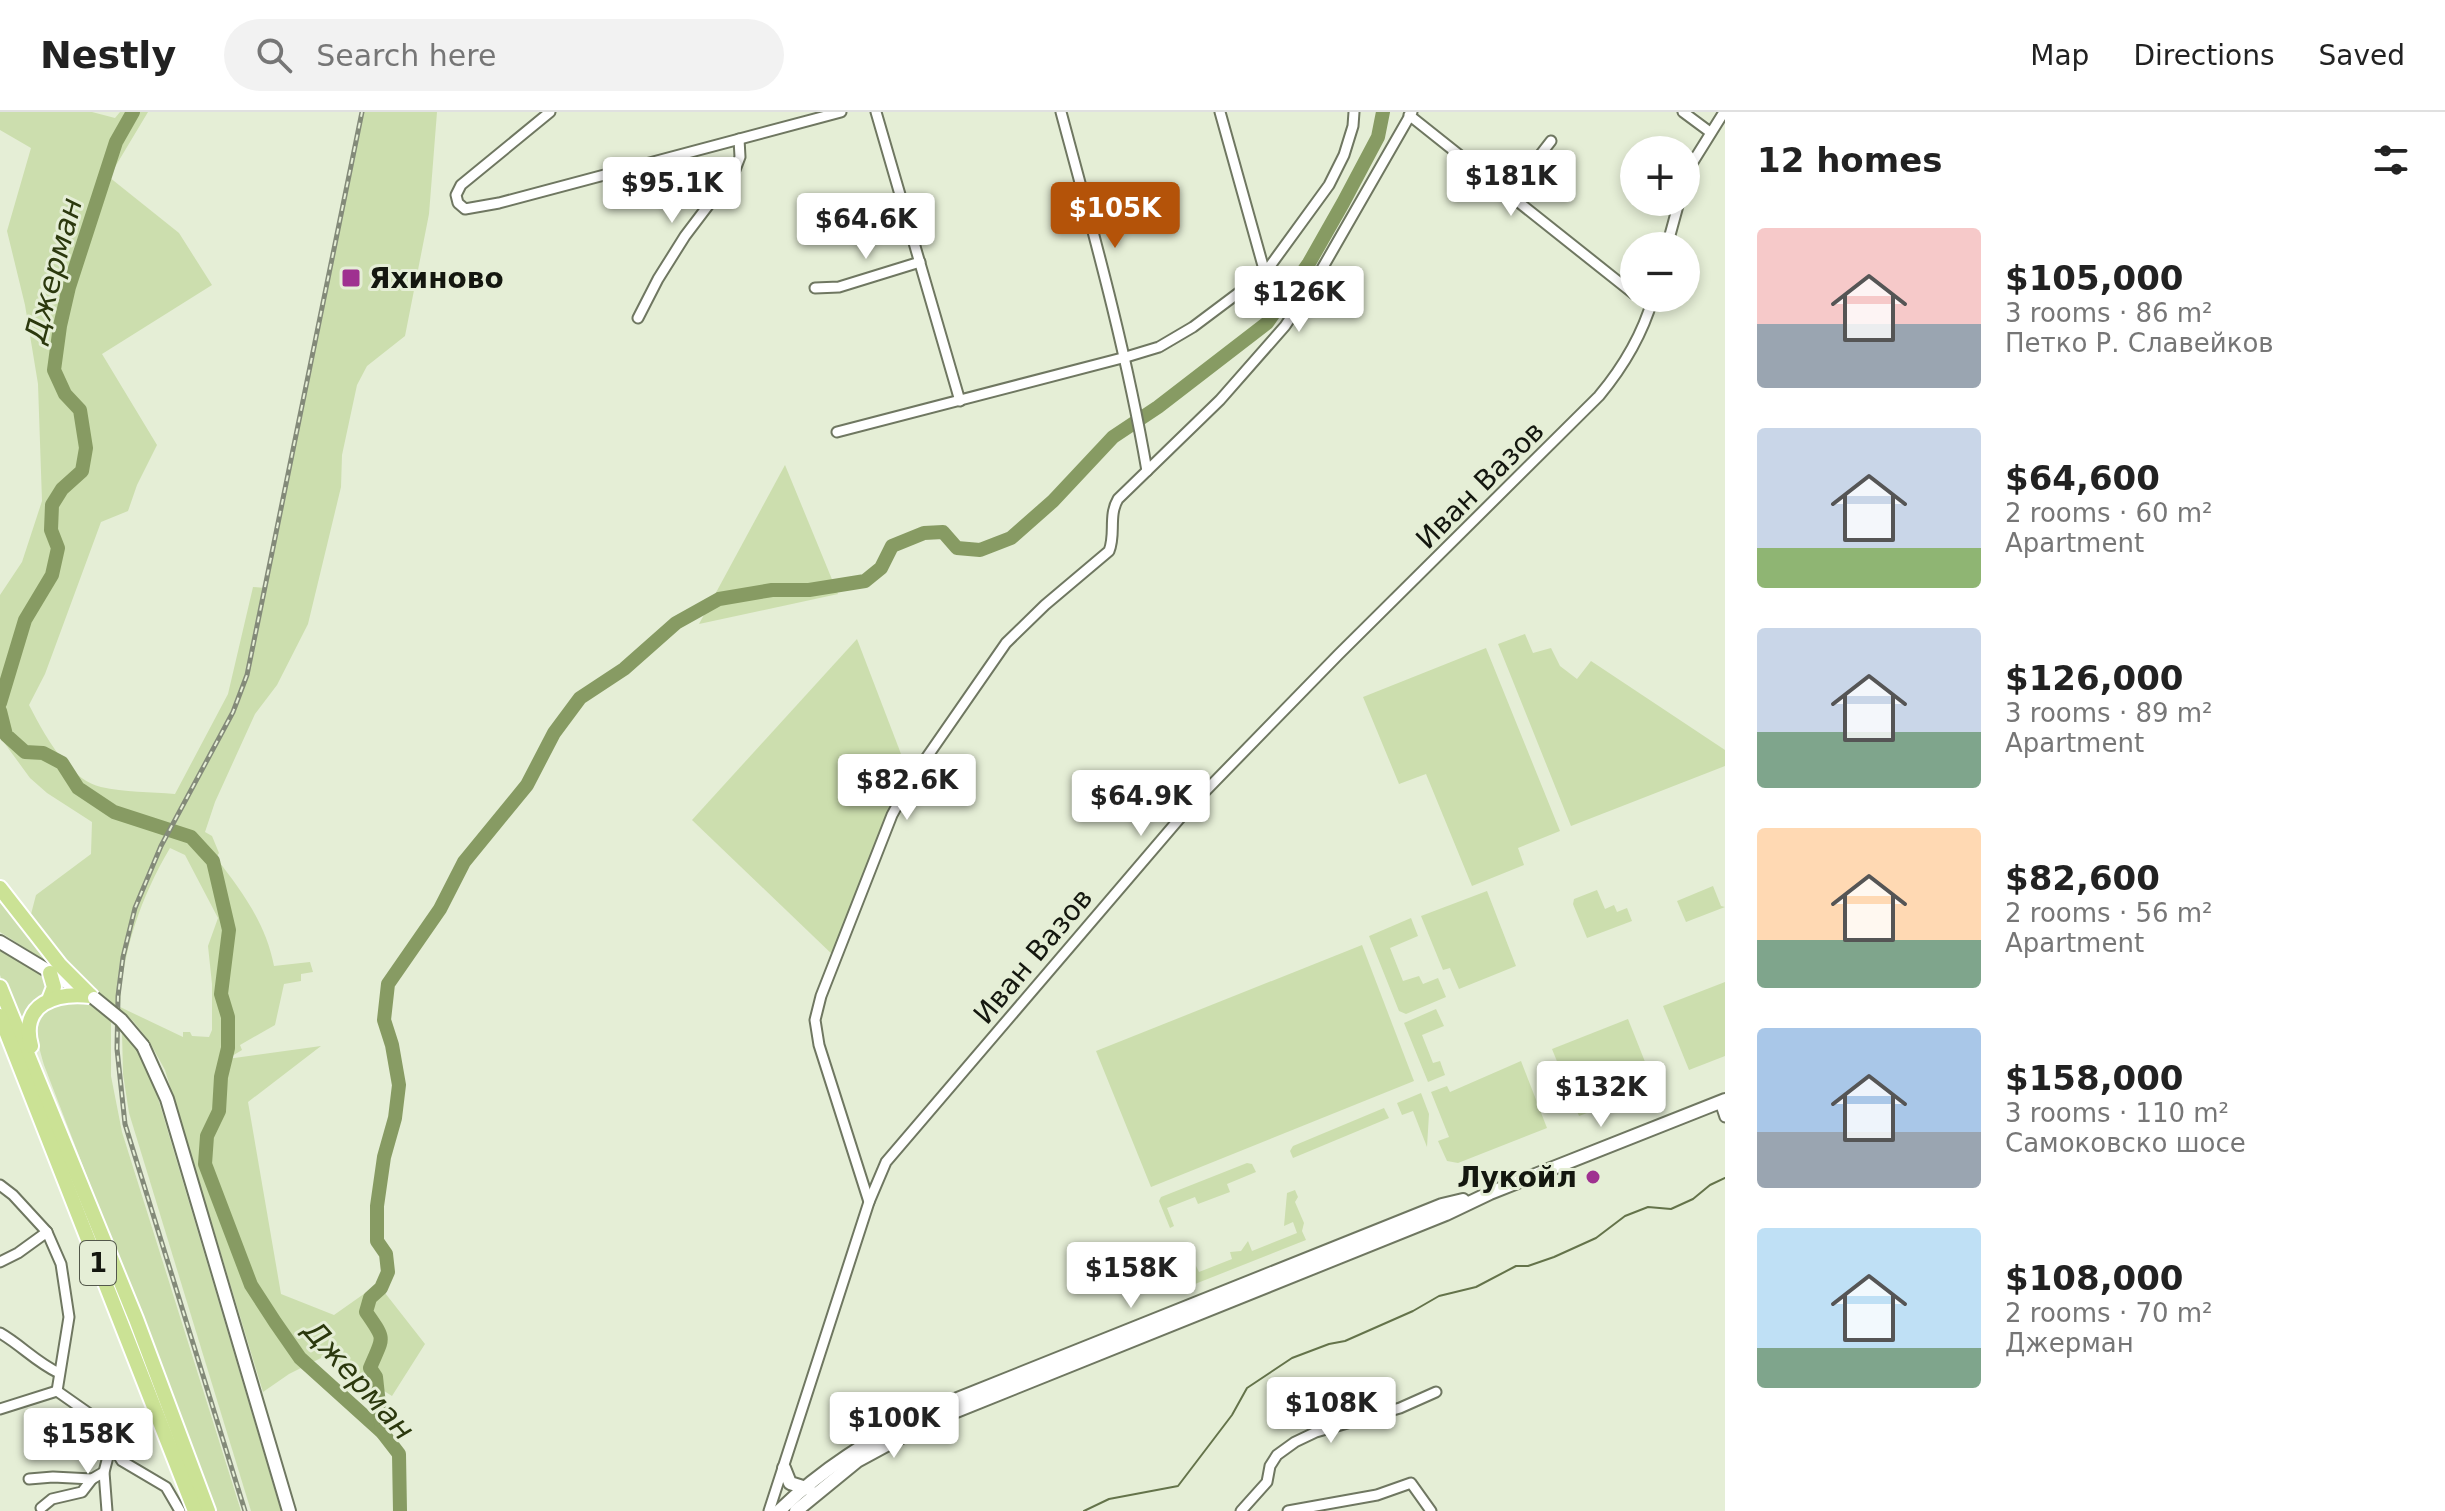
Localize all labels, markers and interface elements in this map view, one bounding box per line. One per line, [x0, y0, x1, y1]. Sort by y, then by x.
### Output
search box [224, 19, 784, 91]
text: Nestly [40, 33, 176, 77]
icon: search [252, 33, 296, 77]
text: Search here [316, 38, 496, 73]
text: Map [2030, 39, 2089, 72]
text: Directions [2133, 39, 2274, 72]
text: Saved [2318, 39, 2405, 72]
map controls [1620, 136, 1700, 312]
button: + [1620, 136, 1700, 216]
icon: filters [2369, 138, 2413, 182]
text: 12 homes [1757, 140, 1942, 180]
pin: $181K [1455, 150, 1567, 218]
pin: $95.1K [607, 157, 737, 225]
text: $181K [1465, 161, 1557, 191]
text: $95.1K [621, 168, 723, 198]
pin: $105K [1059, 182, 1171, 250]
pin: $64.6K [801, 193, 931, 261]
text: $105K [1069, 193, 1161, 223]
water label: Джерман [16, 194, 89, 348]
text: $64.6K [815, 204, 917, 234]
button: − [1620, 232, 1700, 312]
text: $105,000 [2005, 258, 2184, 298]
icon: home [1821, 260, 1917, 356]
place label: Яхиново [369, 262, 504, 295]
pin: $126K [1243, 266, 1355, 334]
marker: Яхиново [340, 267, 362, 289]
text: $126K [1253, 277, 1345, 307]
text: 3 rooms · 86 m² [2005, 298, 2213, 328]
text: Петко Р. Славейков [2005, 328, 2274, 358]
street label: Иван Вазов [1409, 414, 1551, 556]
text: $64,600 [2005, 458, 2160, 498]
icon: home [1821, 460, 1917, 556]
text: 2 rooms · 60 m² [2005, 498, 2213, 528]
text: Apartment [2005, 528, 2144, 558]
text: $126,000 [2005, 658, 2184, 698]
icon: home [1821, 660, 1917, 756]
text: 3 rooms · 89 m² [2005, 698, 2213, 728]
text: Apartment [2005, 728, 2144, 758]
pin: $82.6K [842, 754, 972, 822]
text: $82.6K [856, 765, 958, 795]
pin: $64.9K [1076, 770, 1206, 838]
text: $64.9K [1090, 781, 1192, 811]
text: $82,600 [2005, 858, 2160, 898]
icon: home [1821, 860, 1917, 956]
street label: Иван Вазов [967, 882, 1099, 1030]
text: 2 rooms · 56 m² [2005, 898, 2213, 928]
text: Apartment [2005, 928, 2144, 958]
text: $158,000 [2005, 1058, 2184, 1098]
icon: home [1821, 1060, 1917, 1156]
pin: $132K [1545, 1061, 1657, 1129]
text: $132K [1555, 1072, 1647, 1102]
text: 3 rooms · 110 m² [2005, 1098, 2229, 1128]
text: Самоковско шосе [2005, 1128, 2246, 1158]
place label: Лукойл [1457, 1161, 1577, 1194]
marker: Лукойл [1584, 1168, 1602, 1186]
road number: 1 [80, 1241, 116, 1285]
pin: $158K [1075, 1242, 1187, 1310]
text: $158K [1085, 1253, 1177, 1283]
text: $108,000 [2005, 1258, 2184, 1298]
icon: home [1821, 1260, 1917, 1356]
text: 2 rooms · 70 m² [2005, 1298, 2213, 1328]
water label: Джерман [295, 1312, 422, 1447]
text: Джерман [2005, 1328, 2134, 1358]
pin: $108K [1275, 1377, 1387, 1445]
text: $108K [1285, 1388, 1377, 1418]
pin: $100K [838, 1392, 950, 1460]
text: $100K [848, 1403, 940, 1433]
pin: $158K [32, 1408, 144, 1476]
text: $158K [42, 1419, 134, 1449]

